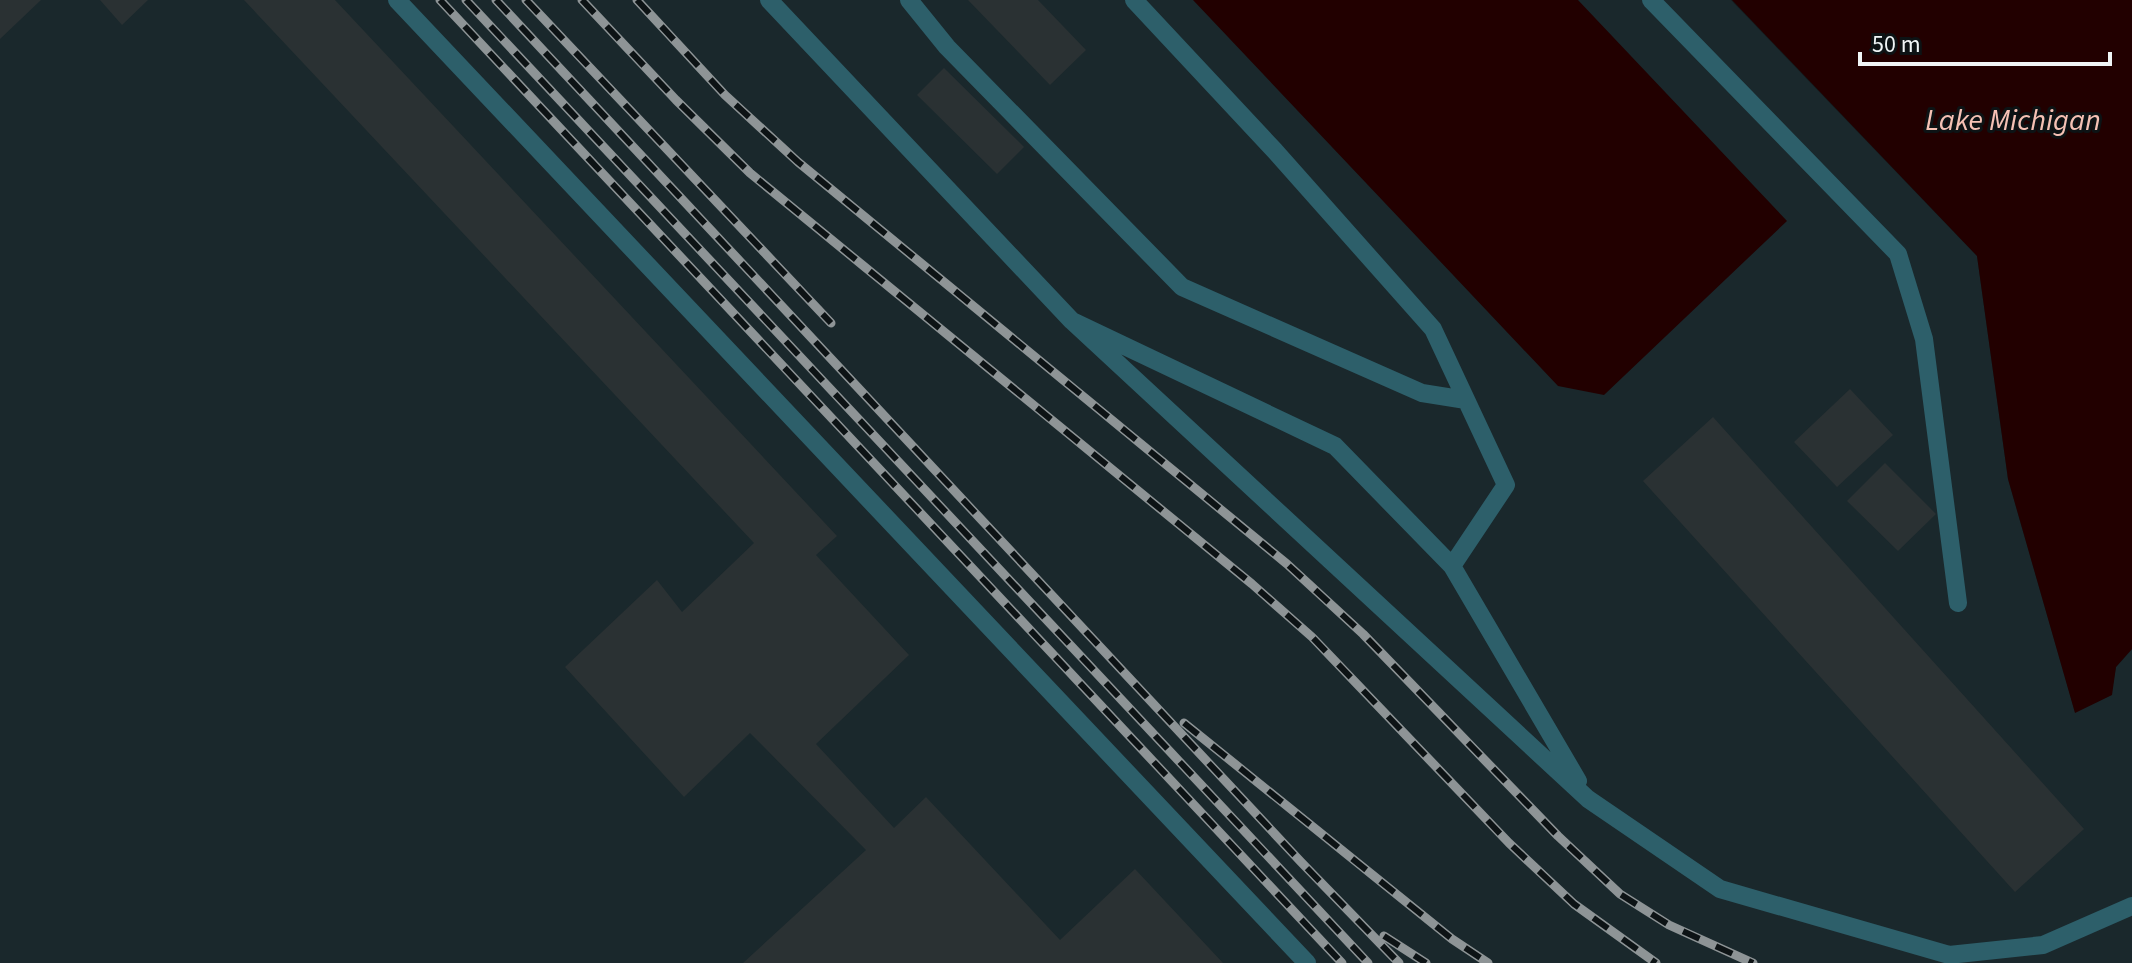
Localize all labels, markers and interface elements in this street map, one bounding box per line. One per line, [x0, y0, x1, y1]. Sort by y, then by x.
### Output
scale bar [1860, 16, 2110, 66]
text: 50 m [1872, 27, 1921, 62]
water label: Lake Michigan [1925, 99, 2101, 142]

